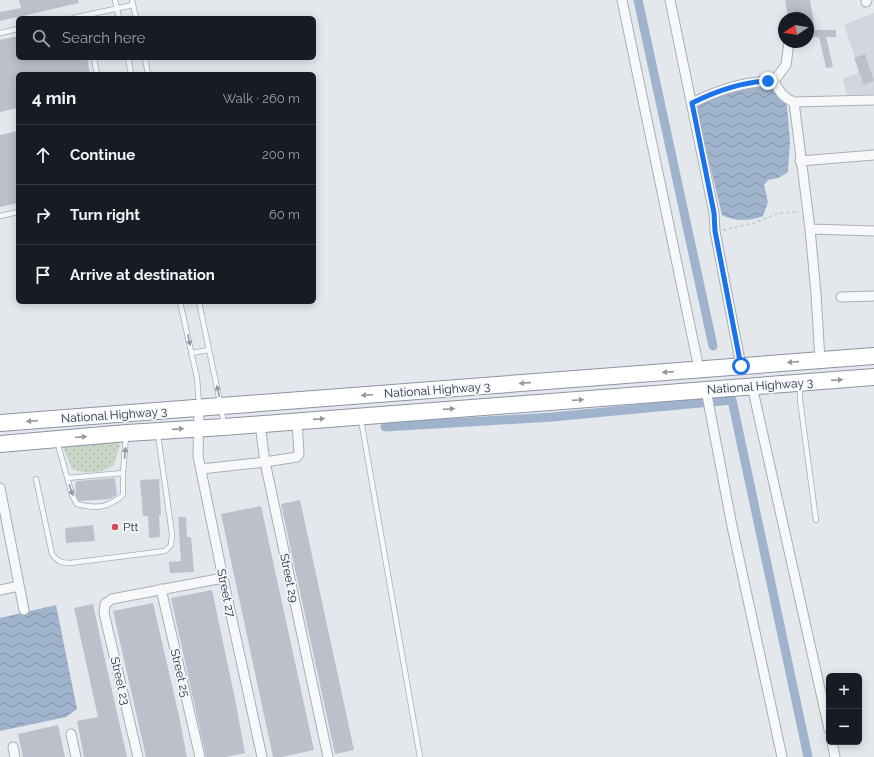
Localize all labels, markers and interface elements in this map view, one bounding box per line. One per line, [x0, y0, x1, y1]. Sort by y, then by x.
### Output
north arrow [778, 12, 814, 48]
search box [16, 16, 316, 60]
icon: search [30, 27, 52, 49]
text: Search here [62, 29, 145, 47]
route end [759, 72, 777, 90]
text: 4 min [32, 88, 76, 108]
text: Walk · 260 m [223, 91, 300, 106]
icon: ahead [32, 144, 54, 166]
text: Continue [70, 146, 135, 164]
text: 200 m [262, 147, 300, 162]
icon: right [32, 204, 54, 226]
text: Turn right [70, 206, 140, 224]
text: 60 m [269, 207, 300, 222]
icon: arrive [32, 264, 54, 286]
text: Arrive at destination [70, 266, 215, 284]
one-way arrow [186, 334, 192, 346]
route start [732, 357, 750, 375]
one-way arrow [787, 359, 799, 366]
one-way arrow [662, 368, 674, 375]
street label: National Highway 3 [706, 375, 814, 397]
one-way arrow [831, 377, 843, 383]
street label: National Highway 3 [383, 379, 491, 401]
one-way arrow [519, 380, 531, 386]
one-way arrow [214, 385, 220, 397]
one-way arrow [361, 392, 373, 399]
one-way arrow [572, 396, 584, 403]
street label: National Highway 3 [60, 404, 168, 426]
one-way arrow [442, 406, 455, 413]
one-way arrow [313, 416, 325, 423]
one-way arrow [26, 418, 38, 425]
one-way arrow [172, 426, 184, 433]
one-way arrow [75, 434, 87, 440]
one-way arrow [121, 447, 128, 459]
one-way arrow [68, 485, 74, 497]
place label: Ptt [123, 520, 139, 534]
marker: Ptt [110, 522, 120, 532]
street label: Street 29 [277, 552, 301, 604]
street label: Street 27 [214, 568, 238, 619]
street label: Street 25 [168, 647, 192, 699]
street label: Street 23 [108, 656, 132, 706]
map controls [826, 673, 862, 745]
button: + [826, 673, 862, 709]
button: − [826, 709, 862, 745]

